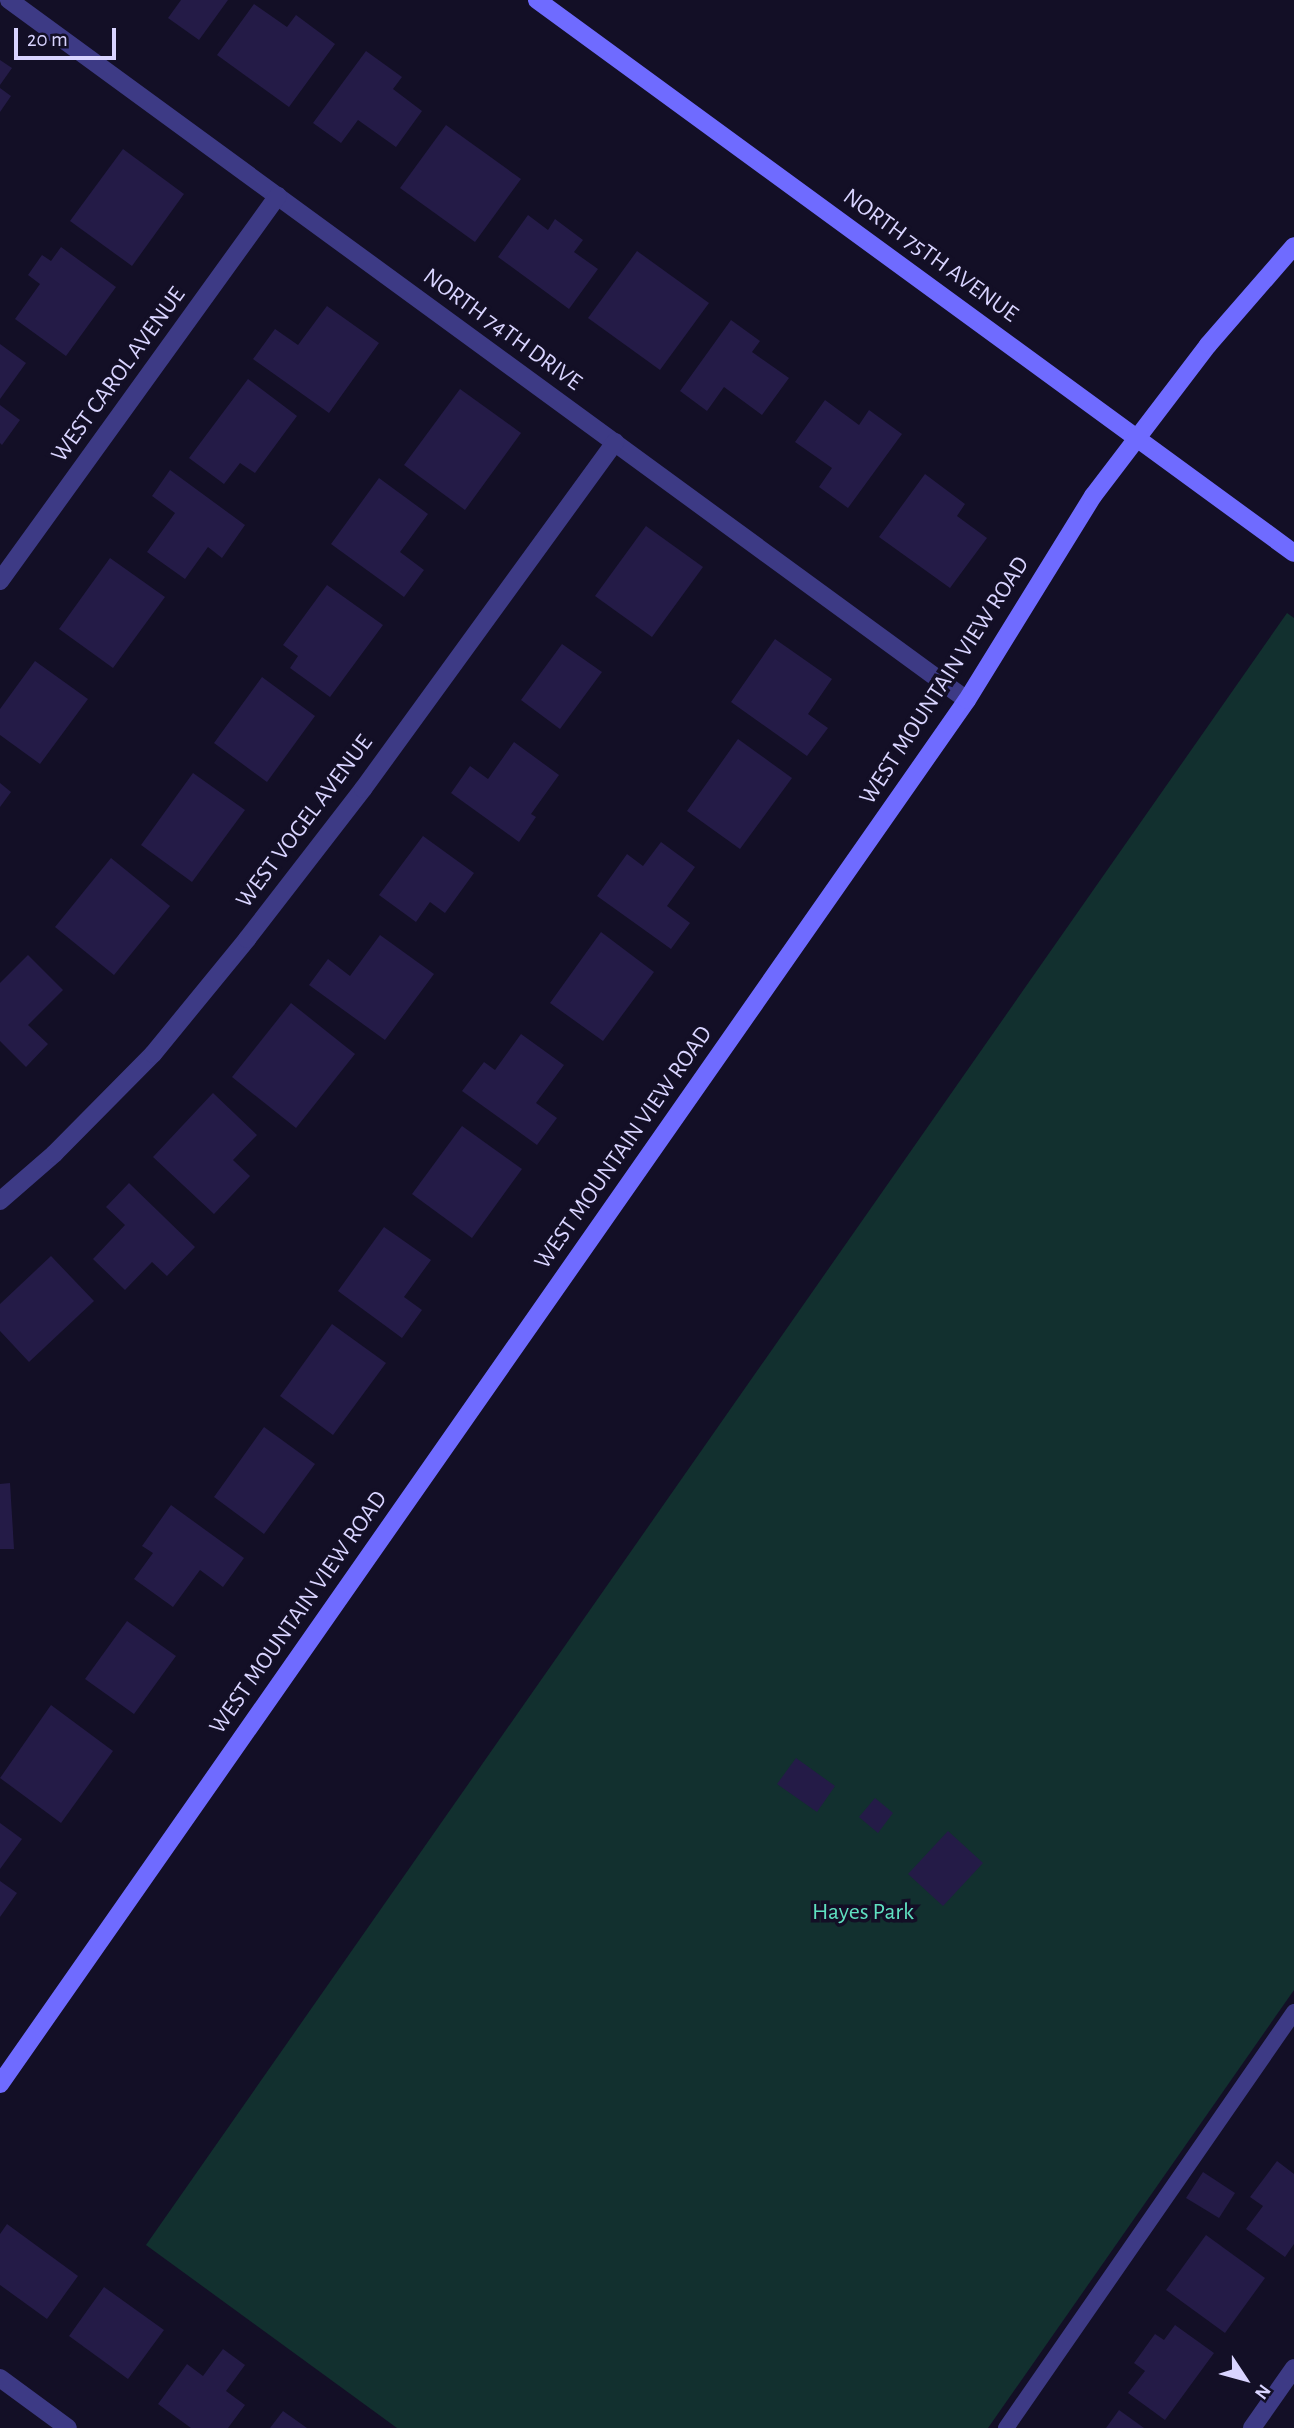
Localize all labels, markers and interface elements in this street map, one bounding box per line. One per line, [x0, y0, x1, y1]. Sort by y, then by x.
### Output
scale bar [18, 14, 119, 58]
text: 20 m [27, 29, 68, 50]
street label: NORTH 75TH AVENUE [837, 183, 1023, 329]
street label: NORTH 74TH DRIVE [417, 263, 587, 397]
street label: WEST CAROL AVENUE [46, 282, 192, 468]
street label: WEST MOUNTAIN VIEW ROAD [854, 551, 1036, 811]
street label: WEST VOGEL AVENUE [230, 730, 380, 914]
street label: WEST MOUNTAIN VIEW ROAD [529, 1021, 719, 1275]
street label: WEST MOUNTAIN VIEW ROAD [204, 1486, 394, 1740]
park label: Hayes Park [812, 1899, 914, 1927]
north arrow [1210, 2344, 1280, 2414]
text: N [1251, 2381, 1274, 2403]

